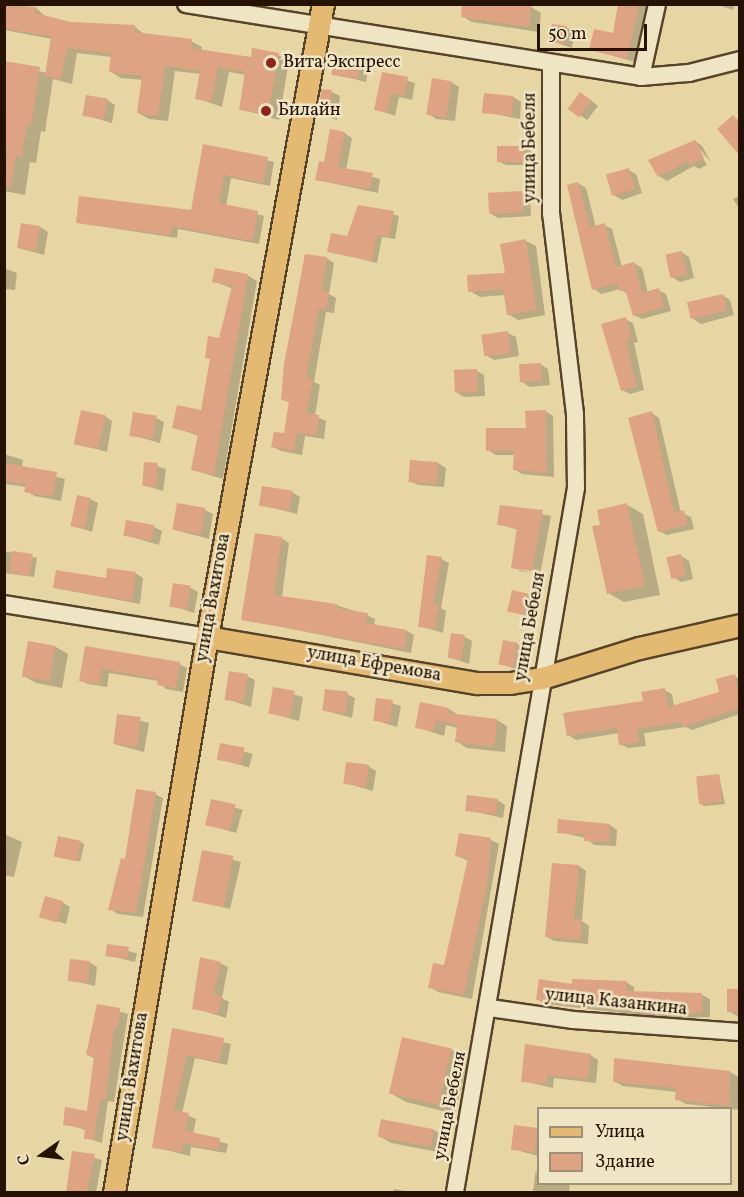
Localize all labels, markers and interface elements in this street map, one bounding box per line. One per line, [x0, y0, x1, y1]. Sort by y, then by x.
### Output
scale bar [540, 12, 650, 50]
text: 50 m [548, 22, 587, 47]
place label: Вита Экспресс [283, 52, 401, 74]
marker: Вита Экспресс [264, 56, 278, 70]
street label: улица Бебеля [520, 93, 542, 203]
place label: Билайн [278, 100, 341, 122]
marker: Билайн [259, 104, 273, 118]
street label: улица Вахитова [192, 532, 236, 664]
street label: улица Бебеля [511, 571, 551, 683]
street label: улица Ефремова [305, 643, 443, 687]
street label: улица Казанкина [544, 985, 688, 1021]
street label: улица Вахитова [112, 1011, 154, 1143]
street label: улица Бебеля [430, 1050, 472, 1162]
legend [537, 1107, 732, 1185]
text: Улица [595, 1120, 645, 1145]
north arrow [12, 1125, 72, 1185]
text: Здание [595, 1150, 655, 1175]
text: С [13, 1152, 36, 1167]

